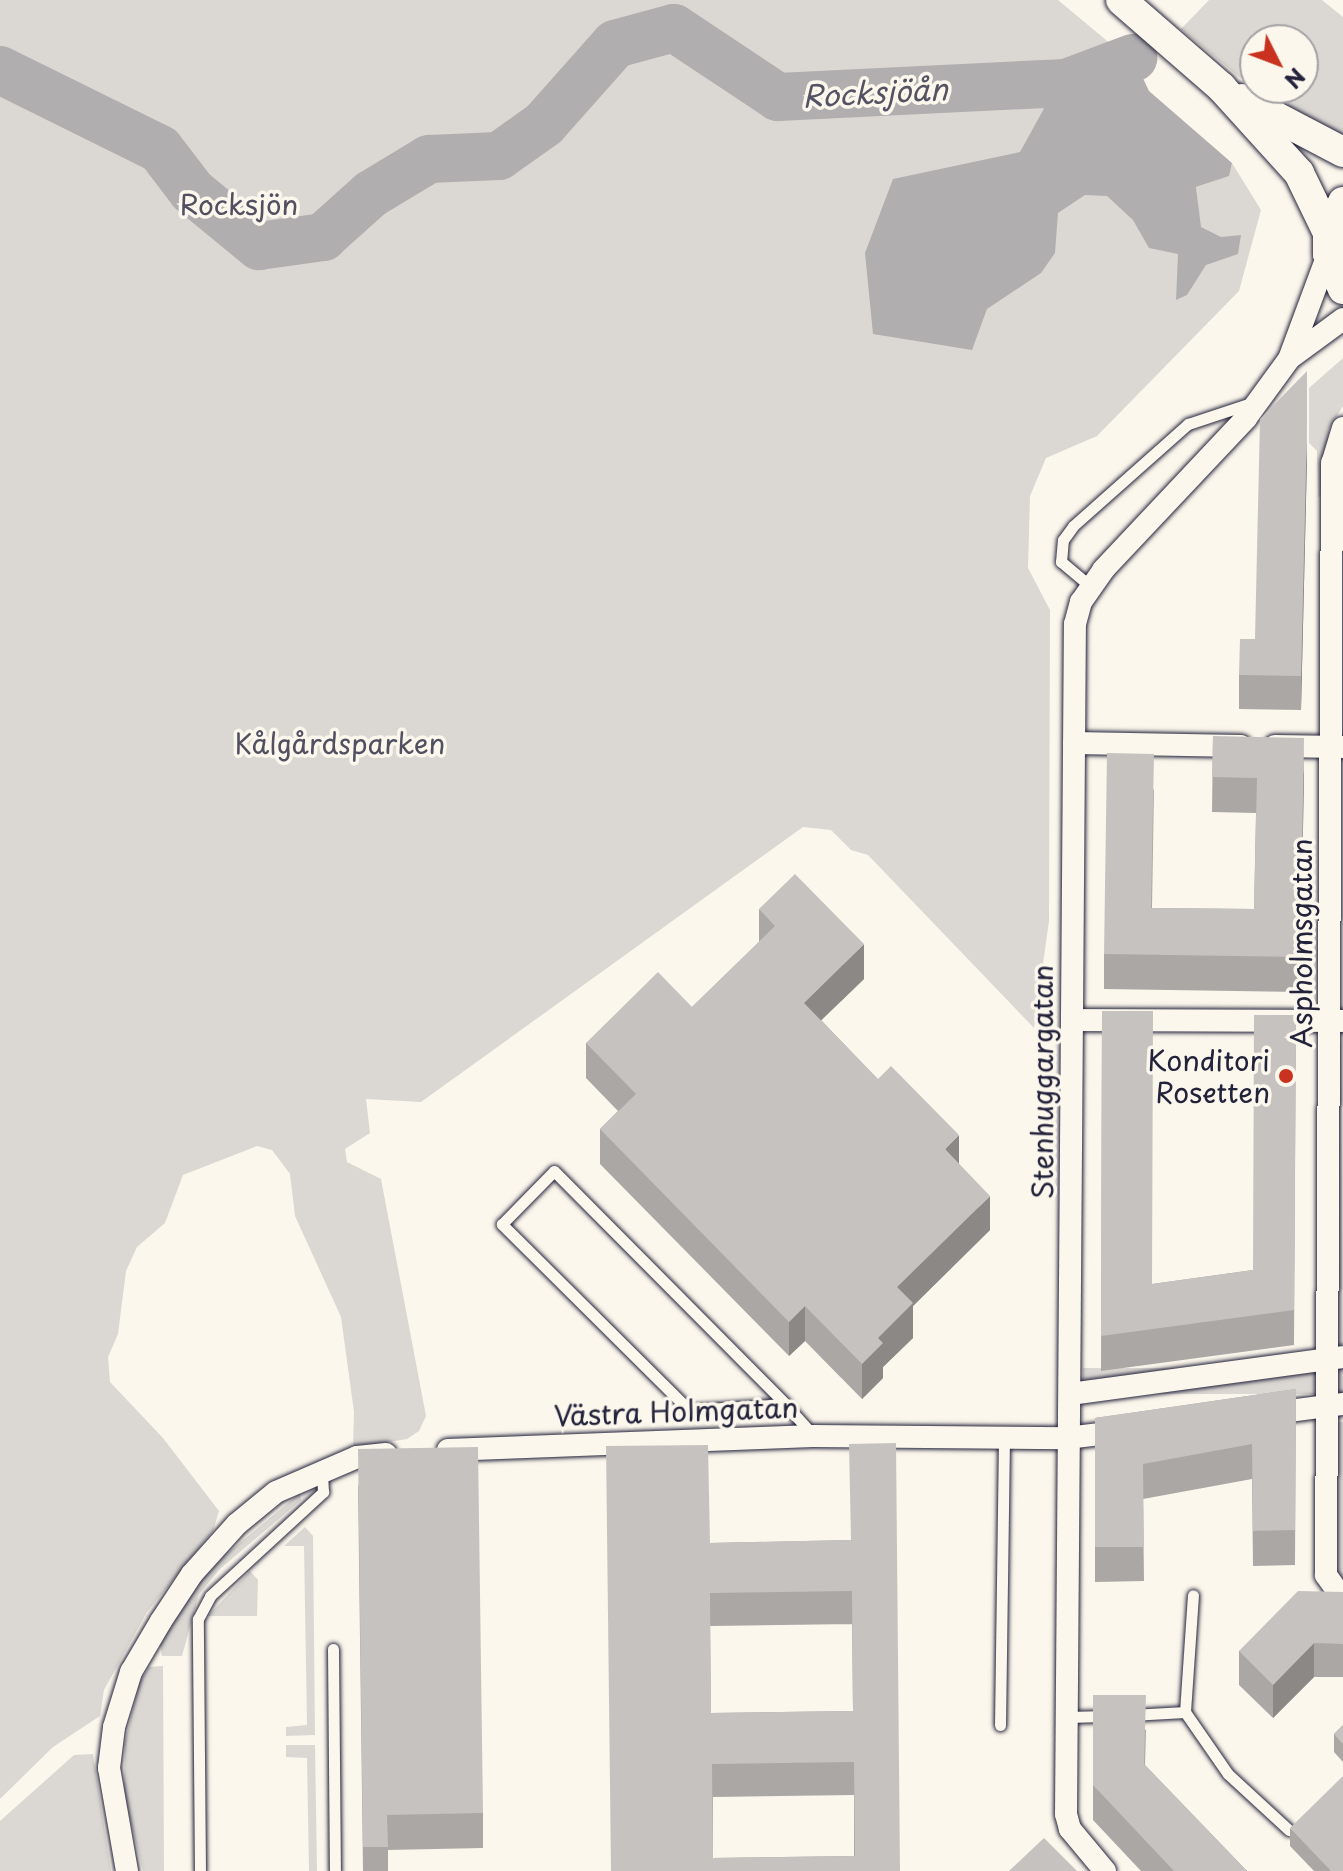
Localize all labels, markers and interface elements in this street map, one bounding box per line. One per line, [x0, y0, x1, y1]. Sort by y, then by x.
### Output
north arrow [1239, 24, 1319, 104]
text: N [1278, 62, 1314, 97]
water label: Rocksjöån [801, 70, 949, 114]
park label: Rocksjön [180, 187, 298, 221]
park label: Kålgårdsparken [235, 726, 445, 760]
street label: Aspholmsgatan [1284, 838, 1318, 1048]
street label: Stenhuggargatan [1025, 965, 1059, 1199]
place label: Konditori Rosetten [1147, 1043, 1270, 1109]
marker: Konditori Rosetten [1277, 1067, 1295, 1085]
street label: Västra Holmgatan [552, 1390, 800, 1432]

